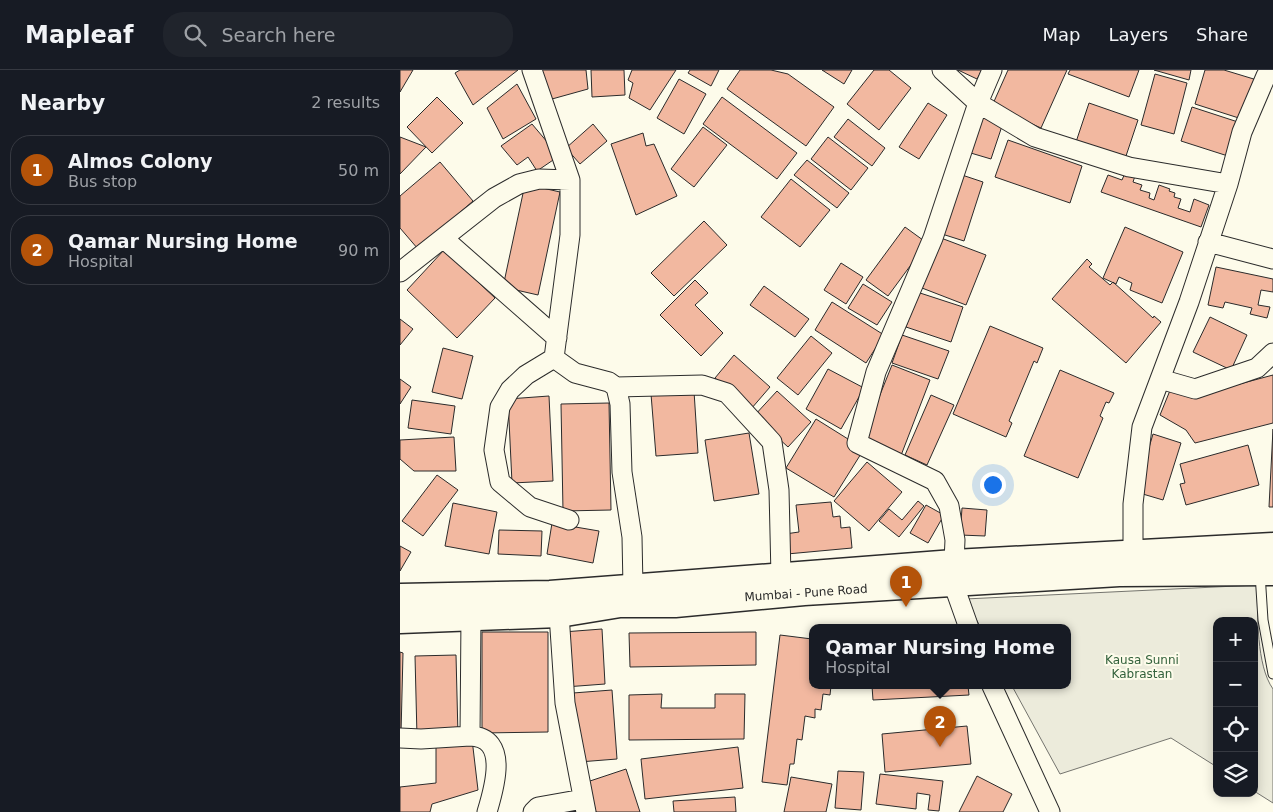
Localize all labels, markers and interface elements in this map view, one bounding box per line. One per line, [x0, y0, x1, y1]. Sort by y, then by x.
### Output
search box [163, 12, 513, 57]
text: Mapleaf [25, 21, 133, 49]
icon: search [181, 21, 209, 49]
text: Search here [221, 24, 336, 46]
text: Map [1042, 24, 1080, 45]
text: Layers [1108, 24, 1168, 45]
text: Share [1196, 24, 1248, 45]
text: Nearby [20, 91, 105, 115]
text: 2 results [311, 93, 380, 112]
text: Almos Colony [68, 150, 212, 172]
text: 1 [31, 161, 43, 180]
text: 50 m [338, 161, 379, 180]
text: Bus stop [68, 172, 137, 191]
text: Qamar Nursing Home [68, 230, 298, 252]
text: 2 [31, 241, 43, 260]
text: 90 m [338, 241, 379, 260]
text: Hospital [68, 252, 133, 271]
your location [980, 472, 1006, 498]
pin: 1 [890, 566, 922, 607]
street label: Mumbai - Pune Road [744, 582, 868, 604]
map controls [1213, 617, 1258, 797]
button: + [1213, 617, 1258, 662]
popup [809, 624, 1071, 689]
text: Qamar Nursing Home [825, 636, 1055, 658]
park label: Kausa Sunni Kabrastan [1105, 653, 1179, 681]
text: Hospital [825, 658, 890, 677]
button: − [1213, 662, 1258, 707]
pin: 2 [924, 706, 956, 747]
button: locate [1213, 707, 1258, 752]
button: layers [1213, 752, 1258, 797]

